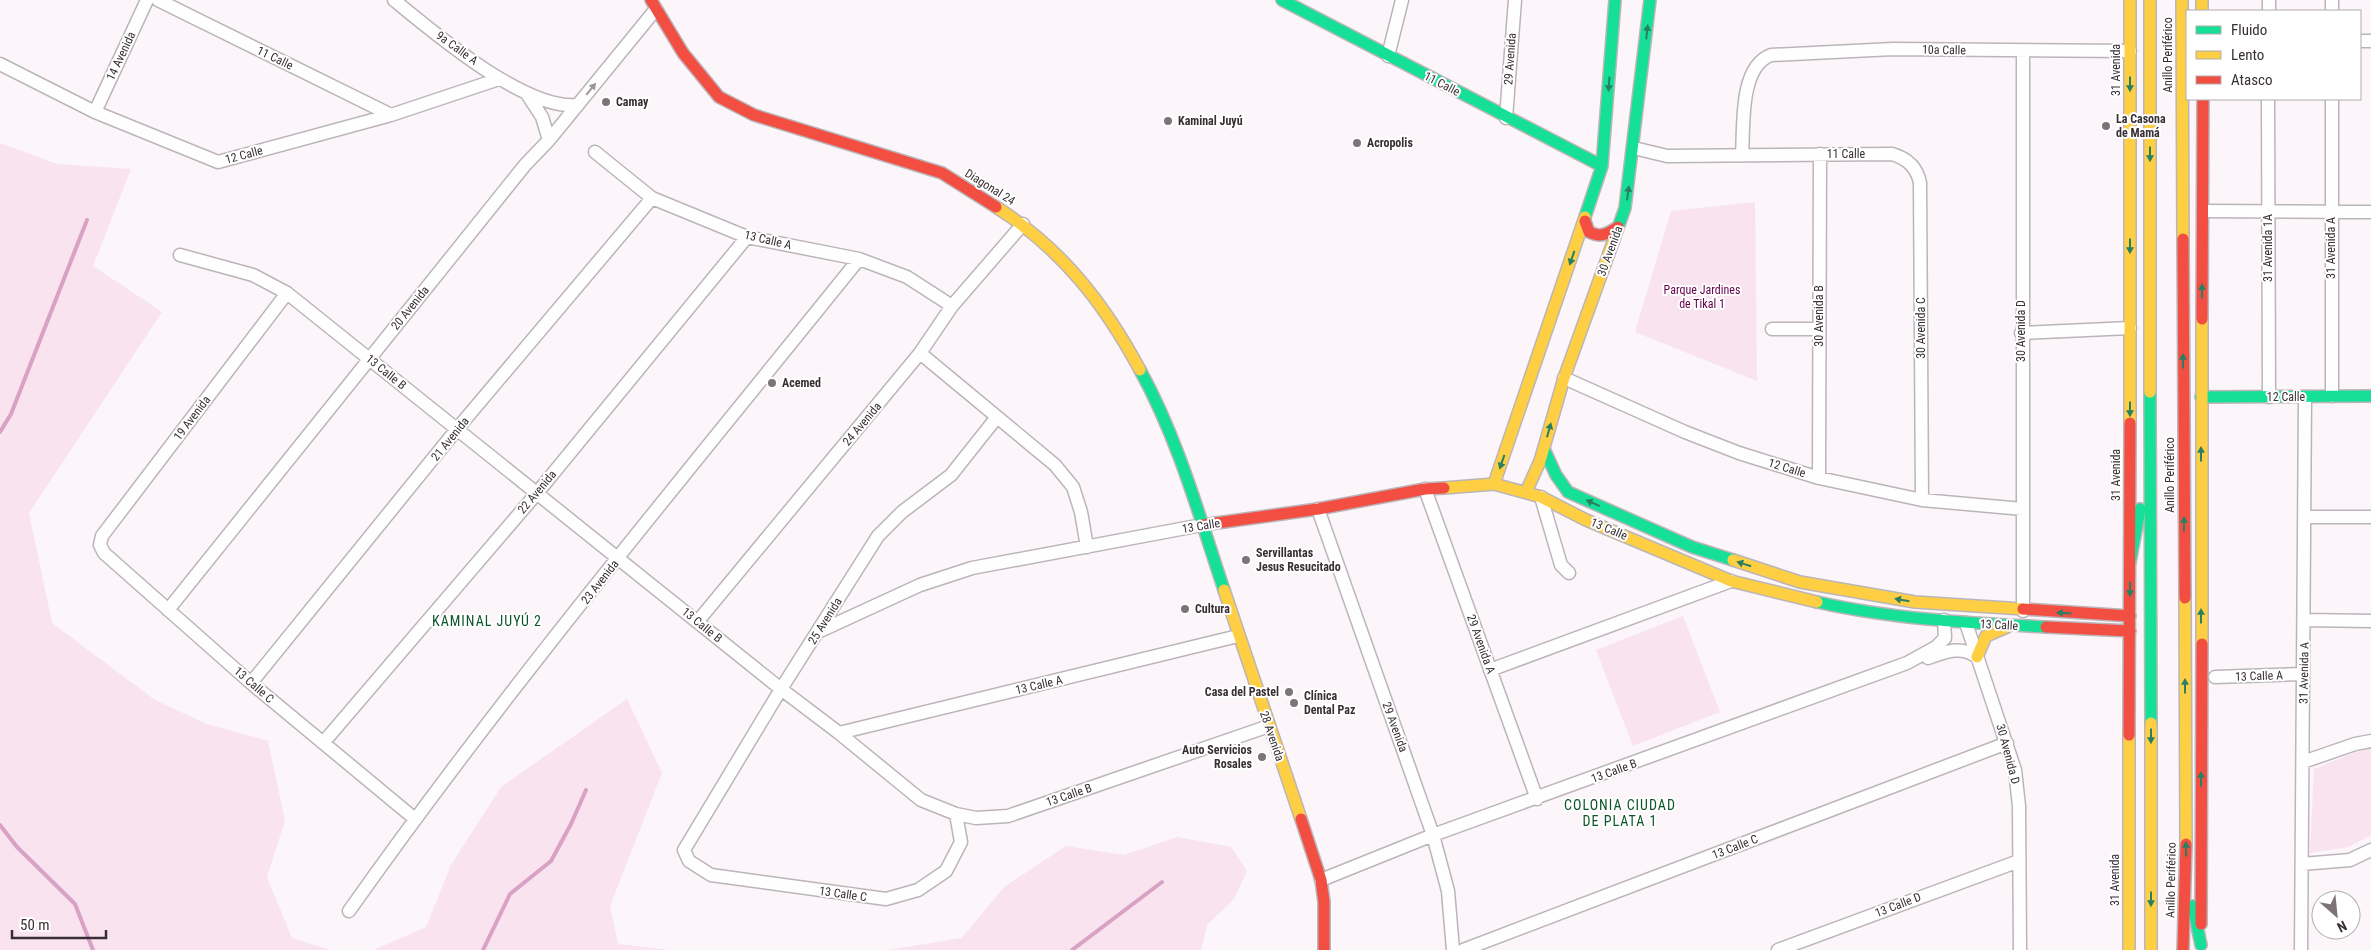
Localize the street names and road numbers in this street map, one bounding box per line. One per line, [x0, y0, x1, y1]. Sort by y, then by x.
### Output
street label: Anillo Periférico [2161, 17, 2175, 93]
street label: 9a Calle A [434, 28, 481, 68]
street label: 14 Avenida [104, 29, 138, 83]
street label: 29 Avenida [1501, 32, 1519, 86]
street label: 11 Calle [255, 43, 296, 73]
street label: 10a Calle [1922, 43, 1967, 57]
street label: 31 Avenida [2109, 44, 2123, 96]
street label: 11 Calle [1422, 69, 1463, 99]
street label: 12 Calle [224, 143, 265, 167]
street label: 11 Calle [1827, 147, 1866, 161]
street label: Diagonal 24 [962, 166, 1018, 208]
street label: 31 Avenida 1A [2261, 214, 2275, 282]
street label: 31 Avenida A [2324, 217, 2338, 279]
street label: 30 Avenida [1594, 224, 1626, 278]
street label: 13 Calle A [743, 228, 793, 252]
street label: 20 Avenida [388, 283, 432, 333]
street label: 30 Avenida B [1812, 285, 1826, 347]
street label: 30 Avenida C [1914, 297, 1928, 359]
street label: 30 Avenida D [2014, 300, 2028, 362]
street label: 13 Calle B [363, 352, 409, 392]
street label: 12 Calle [2267, 390, 2306, 404]
street label: 19 Avenida [171, 393, 213, 443]
street label: 24 Avenida [840, 399, 884, 448]
street label: 21 Avenida [428, 414, 472, 464]
street label: Anillo Periférico [2163, 437, 2177, 513]
street label: 31 Avenida [2109, 449, 2123, 501]
street label: 12 Calle [1767, 456, 1808, 480]
street label: 22 Avenida [515, 467, 559, 516]
street label: 13 Calle [1589, 515, 1630, 543]
street label: 13 Calle [1181, 516, 1221, 536]
street label: 23 Avenida [578, 557, 622, 607]
street label: 25 Avenida [805, 595, 845, 647]
street label: 13 Calle B [679, 605, 725, 645]
street label: 29 Avenida A [1464, 613, 1498, 676]
street label: 13 Calle [1980, 617, 2019, 633]
street label: 31 Avenida A [2296, 642, 2312, 704]
street label: 13 Calle C [231, 664, 277, 706]
street label: 13 Calle A [2235, 668, 2283, 684]
street label: 13 Calle A [1014, 673, 1064, 697]
street label: 29 Avenida [1379, 700, 1411, 754]
street label: 28 Avenida [1257, 709, 1287, 763]
street label: 30 Avenida D [1993, 722, 2023, 786]
street label: 13 Calle B [1589, 756, 1639, 786]
street label: 13 Calle B [1044, 781, 1094, 809]
street label: 13 Calle C [1710, 832, 1760, 862]
street label: Anillo Periférico [2163, 842, 2179, 918]
street label: 31 Avenida [2108, 854, 2122, 906]
street label: 13 Calle C [818, 884, 868, 904]
street label: 13 Calle D [1873, 890, 1923, 920]

